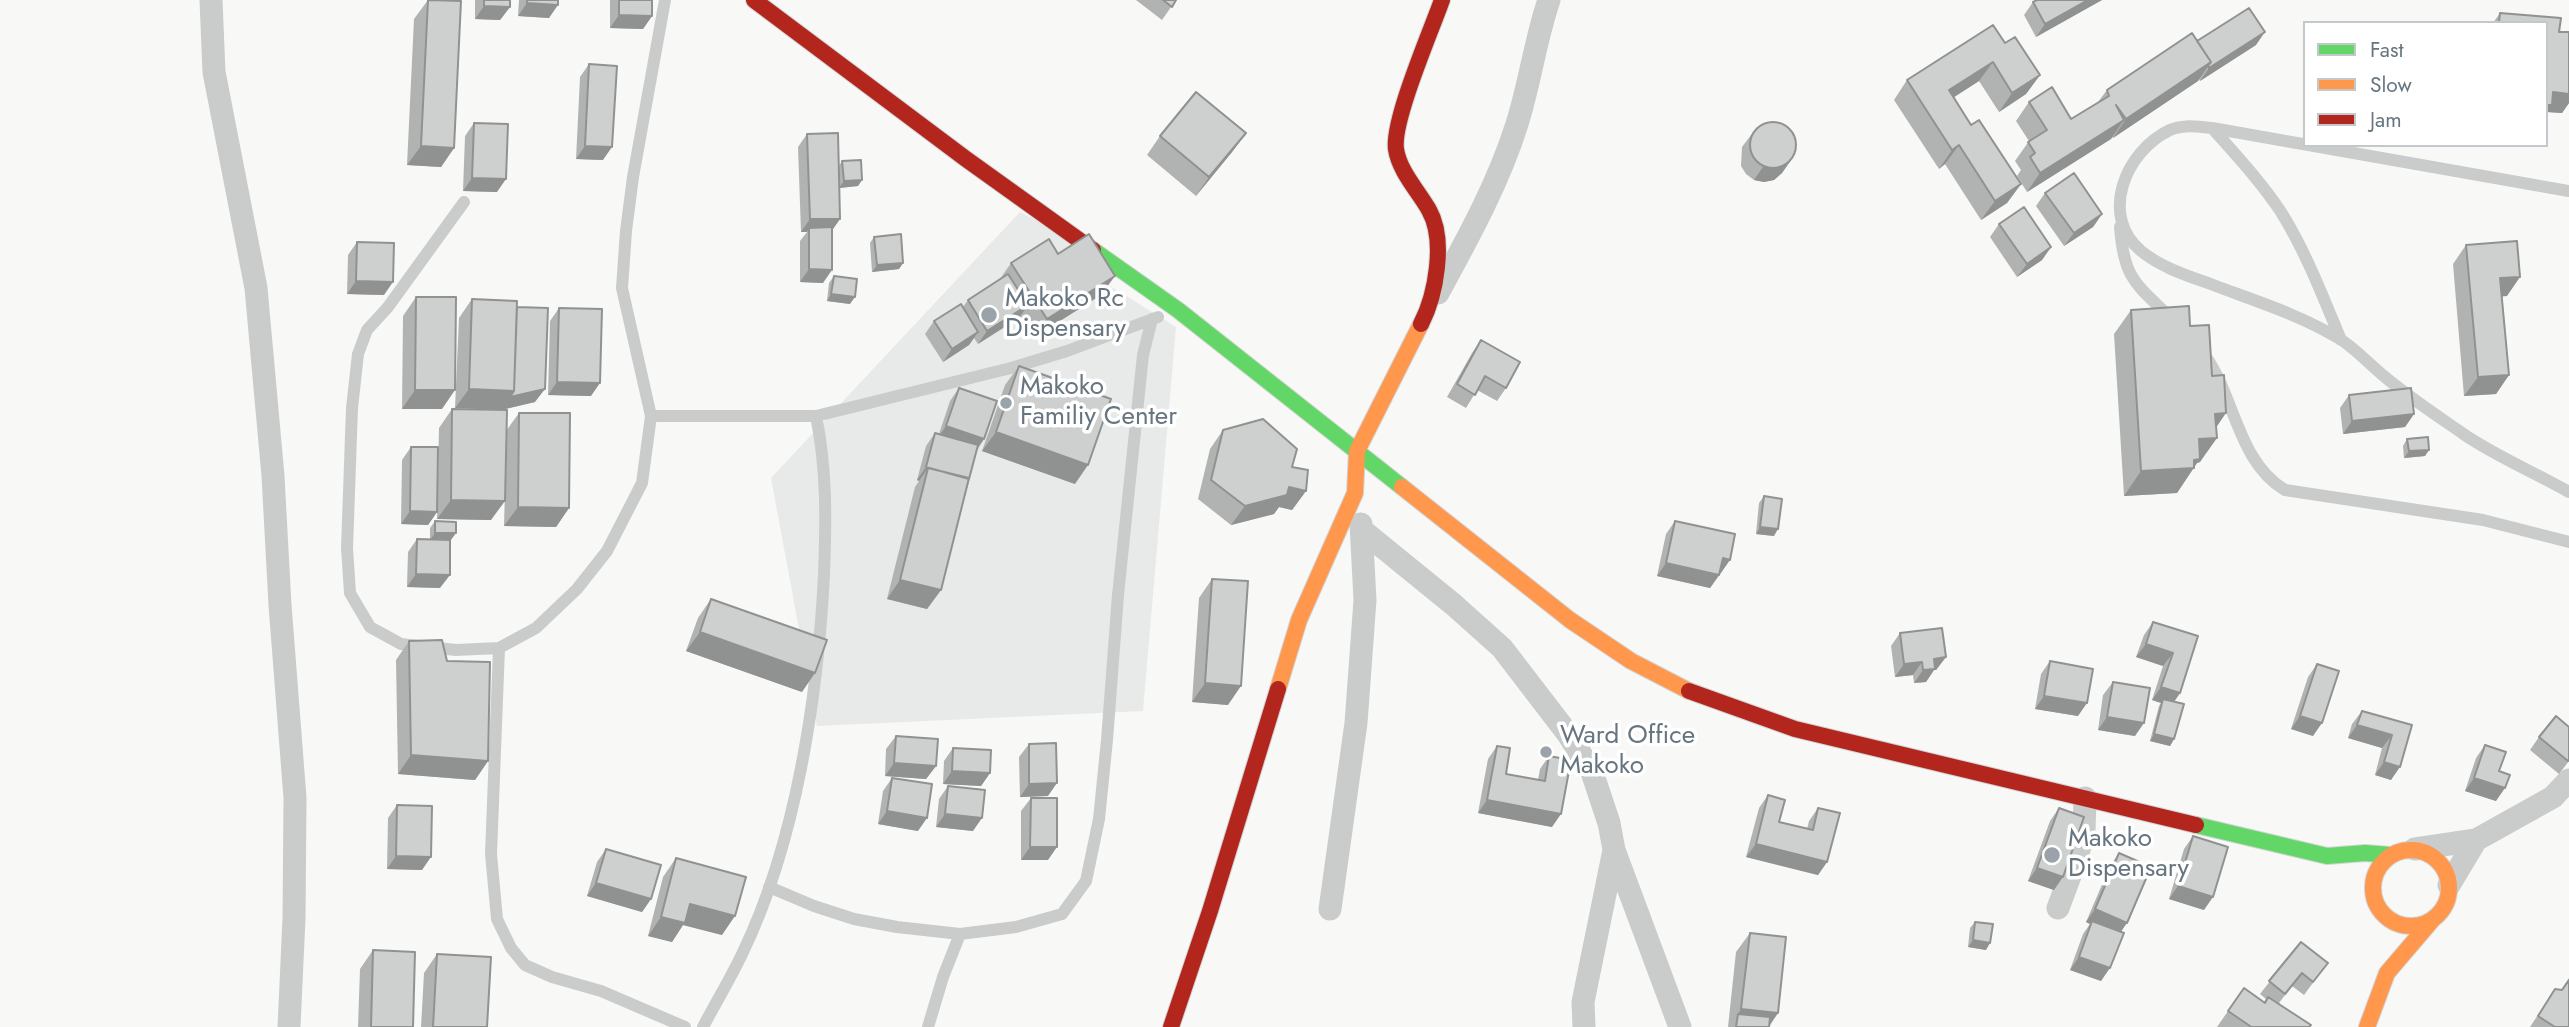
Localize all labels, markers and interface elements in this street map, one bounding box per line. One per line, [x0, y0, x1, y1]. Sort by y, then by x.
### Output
legend [2303, 21, 2548, 147]
text: Fast [2370, 35, 2403, 65]
text: Slow [2370, 70, 2412, 100]
text: Jam [2370, 105, 2402, 135]
place label: Makoko Rc Dispensary [1005, 284, 1126, 346]
marker: Makoko Rc Dispensary [979, 305, 999, 325]
place label: Makoko Familiy Center [1020, 372, 1177, 434]
marker: Makoko Familiy Center [998, 395, 1014, 411]
place label: Ward Office Makoko [1560, 721, 1695, 782]
marker: Ward Office Makoko [1538, 744, 1554, 760]
place label: Makoko Dispensary [2068, 824, 2189, 886]
marker: Makoko Dispensary [2042, 845, 2062, 865]

